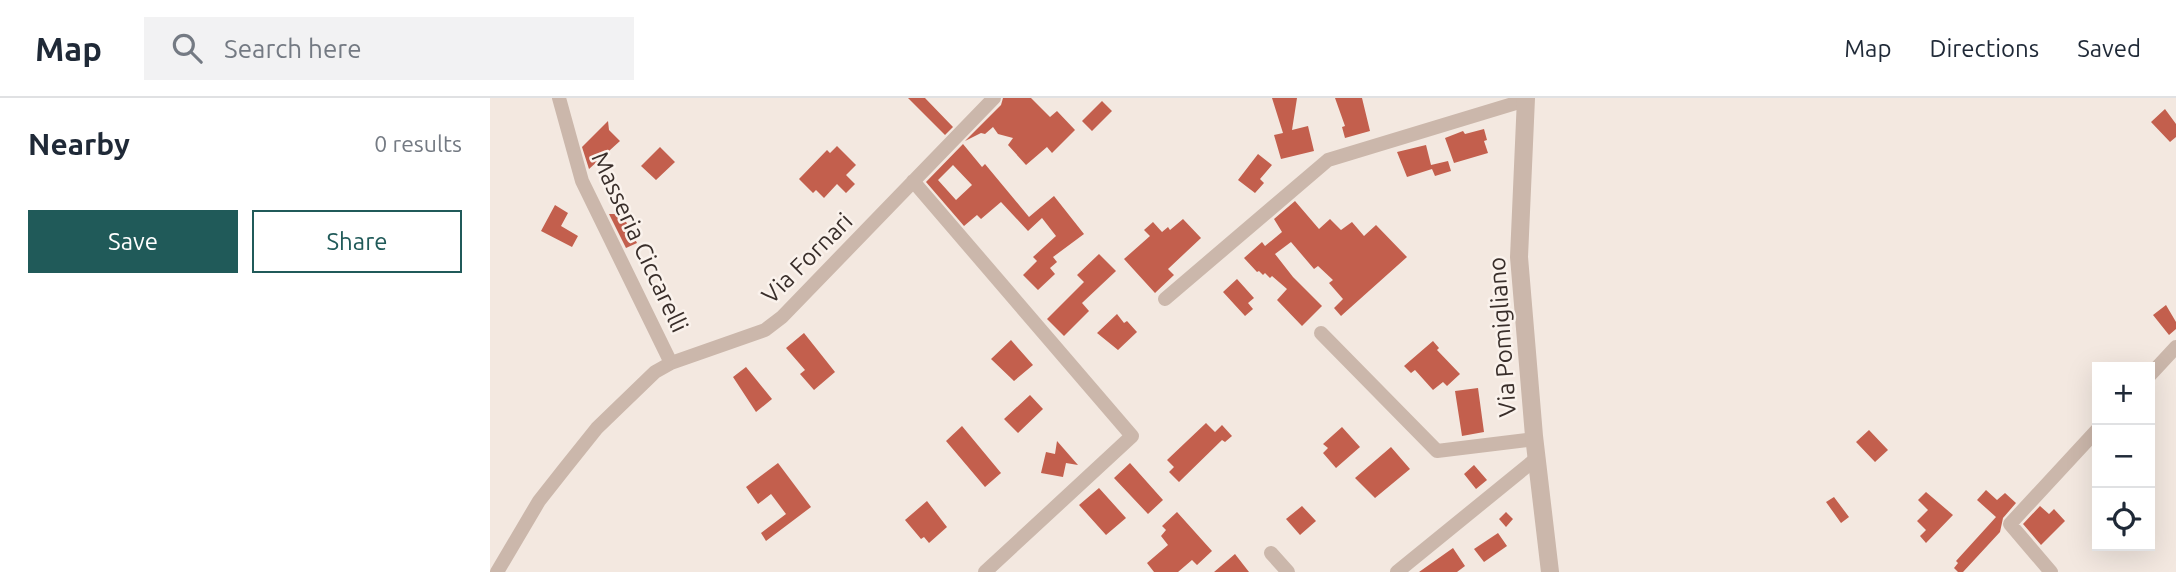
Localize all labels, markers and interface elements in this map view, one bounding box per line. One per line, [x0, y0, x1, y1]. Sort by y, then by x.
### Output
search box [144, 17, 634, 80]
icon: search [168, 29, 206, 67]
text: Map [35, 30, 102, 67]
text: Search here [224, 34, 362, 63]
text: Map [1844, 35, 1891, 62]
text: Directions [1929, 35, 2039, 62]
text: Saved [2077, 35, 2141, 62]
text: Nearby [28, 127, 130, 161]
text: 0 results [374, 131, 462, 156]
street label: Masseria Ciccarelli [586, 148, 694, 336]
street label: Via Fornari [756, 207, 858, 309]
button: Save [28, 210, 238, 273]
button: Share [252, 210, 462, 273]
street label: Via Pomigliano [1483, 256, 1521, 418]
map controls [2092, 362, 2155, 551]
button: + [2092, 362, 2155, 425]
button: − [2092, 425, 2155, 488]
button: locate [2092, 488, 2155, 551]

